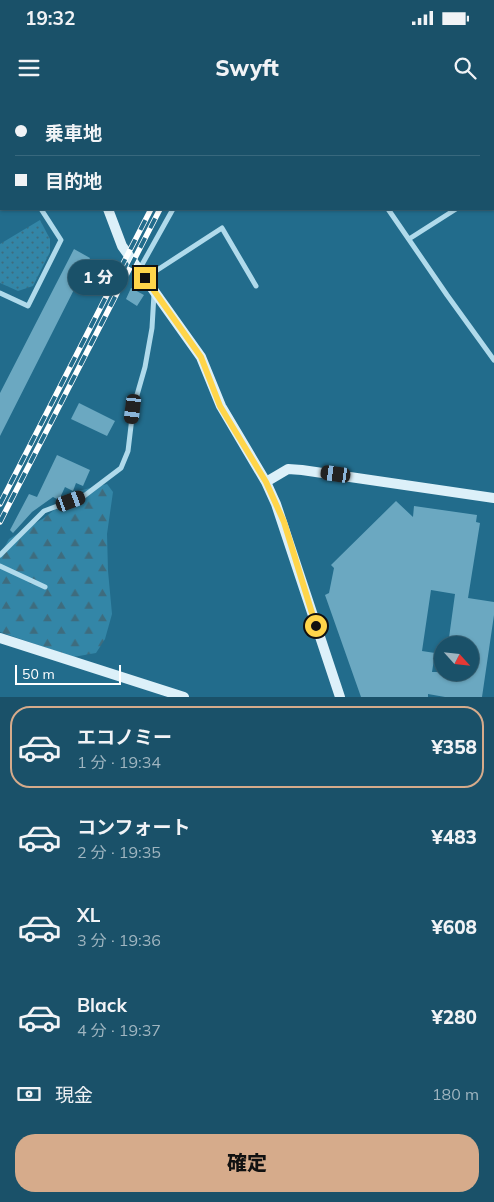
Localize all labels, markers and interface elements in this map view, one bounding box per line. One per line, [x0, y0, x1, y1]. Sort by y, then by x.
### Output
text: 19:32 [25, 6, 75, 30]
icon: menu [15, 54, 43, 82]
text: Swyft [215, 54, 279, 82]
icon: search [451, 54, 479, 82]
text: 乗車地 [45, 121, 102, 145]
text: 目的地 [45, 169, 102, 193]
callout: 1 分 [68, 260, 128, 296]
text: 1 分 [83, 267, 113, 287]
route end [134, 267, 156, 289]
car [123, 393, 142, 425]
car [320, 464, 351, 484]
car [54, 489, 87, 513]
route start [305, 615, 327, 637]
north arrow [434, 636, 479, 681]
map controls [434, 636, 479, 681]
scale bar [15, 662, 121, 685]
text: 50 m [22, 665, 55, 683]
icon: car [17, 725, 62, 770]
text: エコノミー [77, 725, 172, 749]
text: ¥358 [431, 735, 477, 759]
text: 1 分 · 19:34 [77, 752, 161, 772]
icon: car [17, 815, 62, 860]
text: コンフォート [77, 815, 190, 839]
text: ¥483 [431, 825, 477, 849]
text: 2 分 · 19:35 [77, 842, 161, 862]
text: XL [77, 903, 100, 927]
icon: car [17, 905, 62, 950]
text: ¥608 [431, 915, 477, 939]
text: 3 分 · 19:36 [77, 930, 161, 950]
text: Black [77, 993, 127, 1017]
icon: car [17, 995, 62, 1040]
text: ¥280 [431, 1005, 477, 1029]
text: 4 分 · 19:37 [77, 1020, 161, 1040]
icon: cash [15, 1080, 43, 1108]
text: 現金 [55, 1083, 93, 1107]
text: 180 m [432, 1084, 479, 1104]
button: 確定 [15, 1134, 479, 1192]

